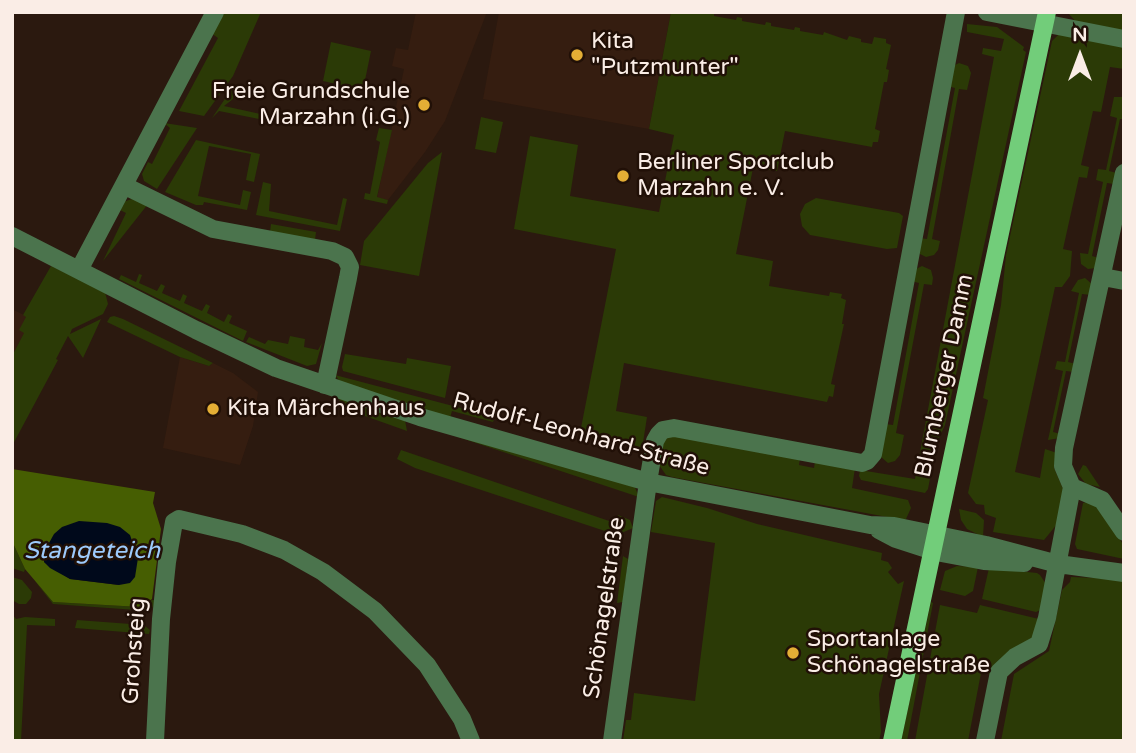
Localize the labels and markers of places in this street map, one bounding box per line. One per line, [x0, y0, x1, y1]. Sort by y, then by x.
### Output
place label: Kita "Putzmunter" [591, 28, 739, 82]
marker: Kita "Putzmunter" [569, 47, 585, 63]
place label: Freie Grundschule Marzahn (i.G.) [212, 78, 410, 132]
marker: Freie Grundschule Marzahn (i.G.) [416, 97, 432, 113]
place label: Berliner Sportclub Marzahn e. V. [637, 149, 834, 203]
marker: Berliner Sportclub Marzahn e. V. [615, 168, 631, 184]
place label: Kita Märchenhaus [227, 395, 425, 423]
marker: Kita Märchenhaus [205, 401, 221, 417]
place label: Sportanlage Schönagelstraße [807, 626, 990, 680]
marker: Sportanlage Schönagelstraße [785, 645, 801, 661]

